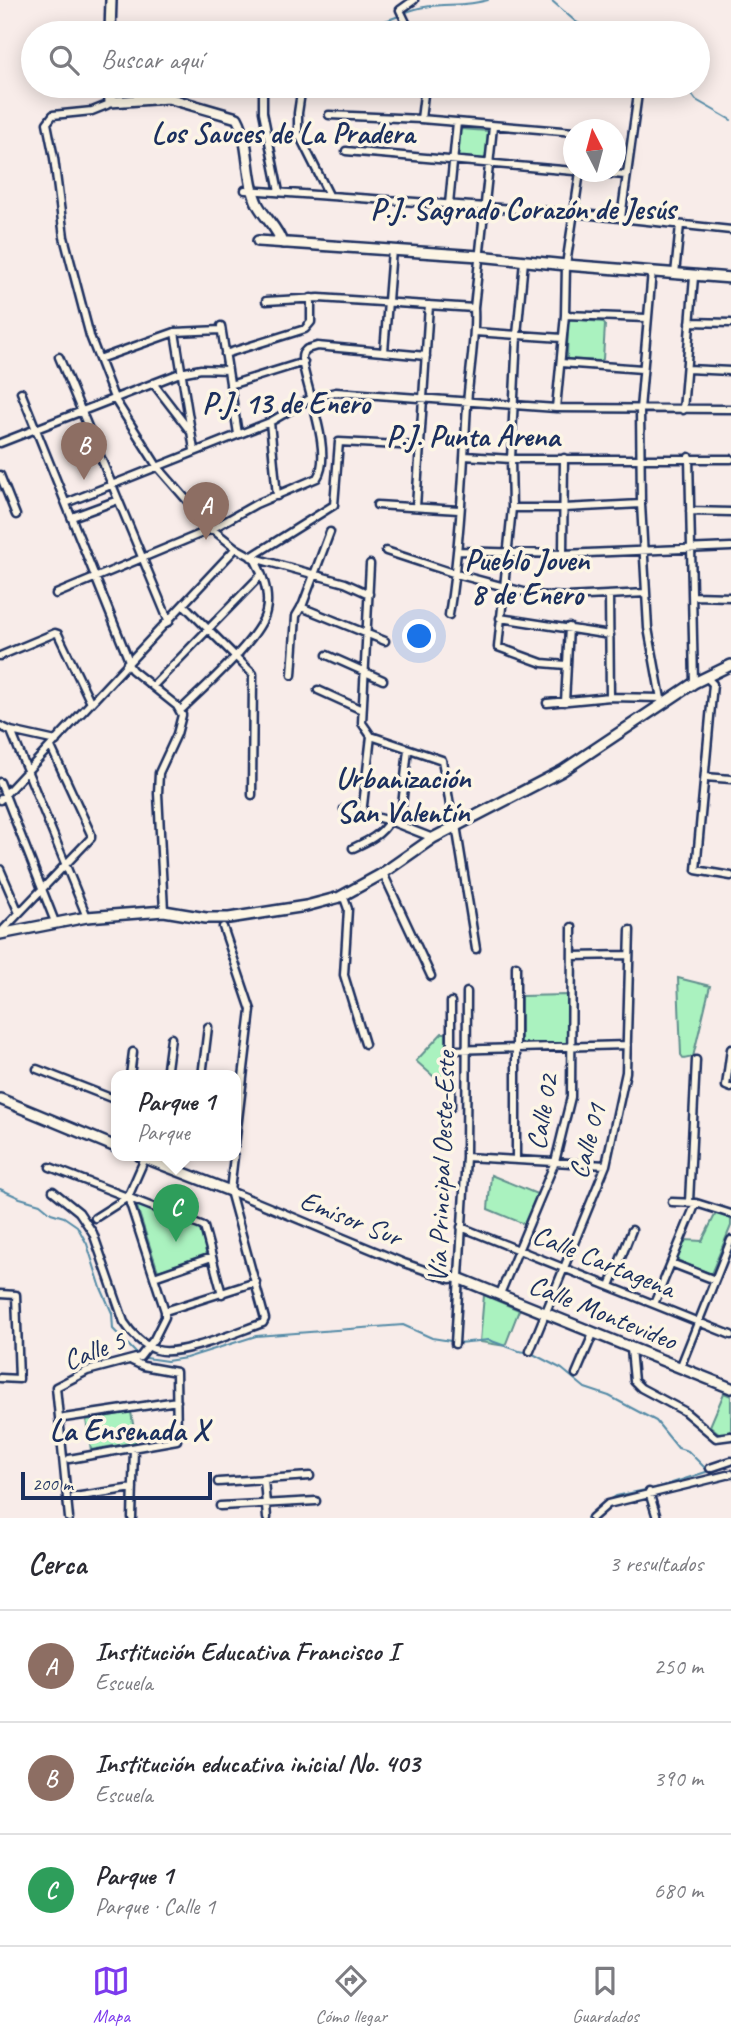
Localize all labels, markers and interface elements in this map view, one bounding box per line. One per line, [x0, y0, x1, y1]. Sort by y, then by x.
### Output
search box [21, 21, 710, 98]
icon: search [45, 41, 83, 79]
text: Buscar aquí [101, 43, 203, 76]
district label: Los Sauces de La Pradera [151, 114, 417, 152]
north arrow [563, 119, 626, 182]
district label: P.J. Sagrado Corazón de Jesús [370, 190, 679, 228]
district label: P.J. 13 de Enero [202, 384, 372, 422]
district label: P.J. Punta Arena [386, 417, 562, 455]
pin: B [61, 422, 107, 480]
pin: A [183, 482, 229, 540]
district label: Pueblo Joven 8 de Enero [465, 541, 591, 613]
your location [402, 619, 436, 653]
district label: Urbanización San Valentín [336, 759, 472, 831]
street label: Vía Principal Oeste-Este [419, 1049, 463, 1283]
street label: Calle 02 [518, 1069, 566, 1152]
popup [111, 1070, 241, 1161]
text: Parque 1 [137, 1085, 215, 1118]
street label: Calle 01 [560, 1098, 614, 1182]
text: Parque [137, 1118, 190, 1147]
street label: Emisor Sur [295, 1182, 409, 1255]
pin: C [153, 1184, 199, 1242]
street label: Calle Cartagena [528, 1217, 683, 1306]
street label: Calle Montevideo [524, 1266, 684, 1358]
street label: Calle 5 [58, 1322, 131, 1378]
district label: La Ensenada X [50, 1411, 214, 1449]
scale bar [21, 1469, 212, 1501]
text: 200 m [32, 1472, 73, 1496]
text: Cerca [28, 1545, 86, 1583]
text: 3 resultados [609, 1549, 703, 1578]
text: Institución Educativa Francisco I [95, 1635, 398, 1668]
text: A [45, 1652, 57, 1681]
text: 250 m [654, 1652, 703, 1681]
text: Escuela [95, 1668, 152, 1697]
text: Institución educativa inicial No. 403 [95, 1747, 420, 1780]
text: B [45, 1764, 57, 1793]
text: 390 m [654, 1764, 703, 1793]
text: Escuela [95, 1780, 152, 1809]
text: Parque 1 [95, 1859, 173, 1892]
text: C [46, 1876, 56, 1905]
text: 680 m [654, 1876, 703, 1905]
text: Parque · Calle 1 [95, 1892, 215, 1921]
tab: Mapa [92, 1962, 130, 2028]
tab: Cómo llegar [315, 1962, 387, 2028]
tab: Guardados [572, 1962, 639, 2028]

